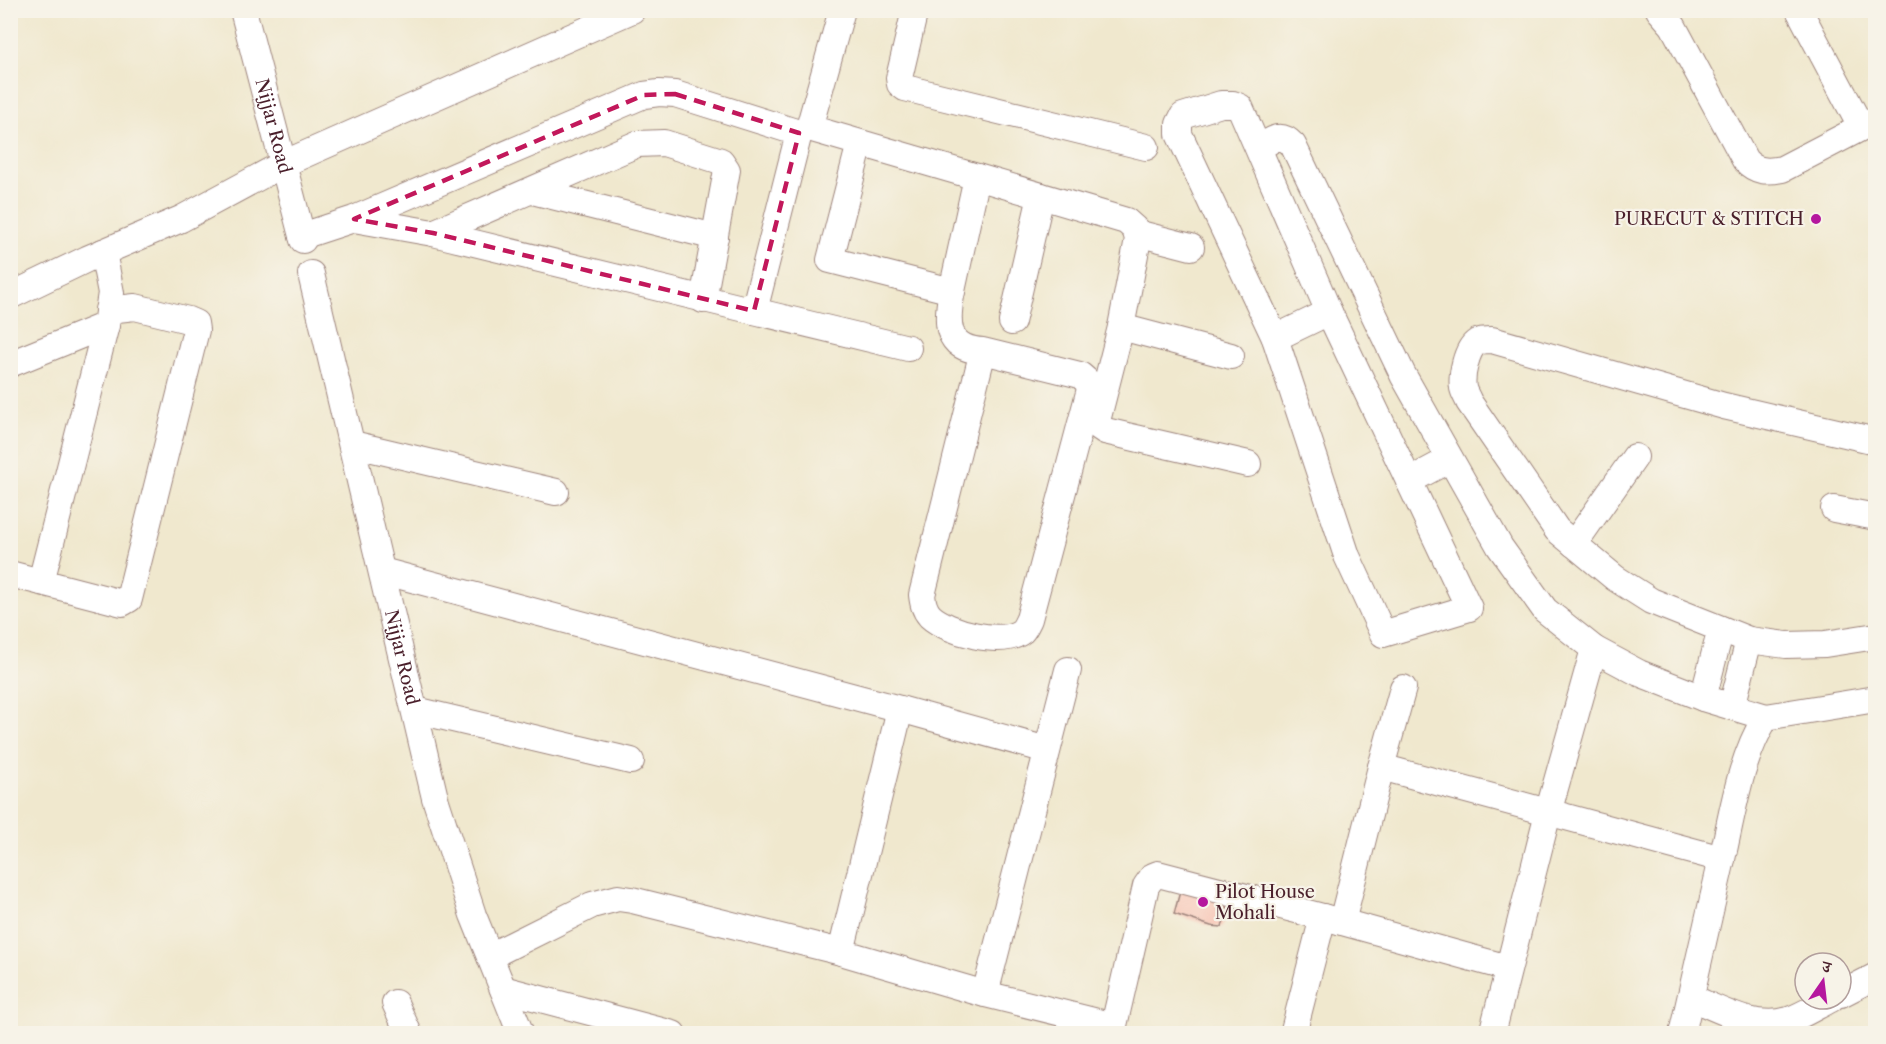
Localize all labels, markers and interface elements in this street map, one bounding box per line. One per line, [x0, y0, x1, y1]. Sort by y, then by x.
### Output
street label: Nijjar Road [250, 76, 296, 176]
place label: PURECUT & STITCH [1614, 208, 1804, 230]
marker: PURECUT & STITCH [1809, 212, 1823, 226]
street label: Nijjar Road [380, 608, 424, 707]
place label: Pilot House Mohali [1215, 881, 1315, 924]
marker: Pilot House Mohali [1196, 895, 1210, 909]
north arrow [1793, 951, 1853, 1011]
text: उ [1819, 956, 1835, 978]

